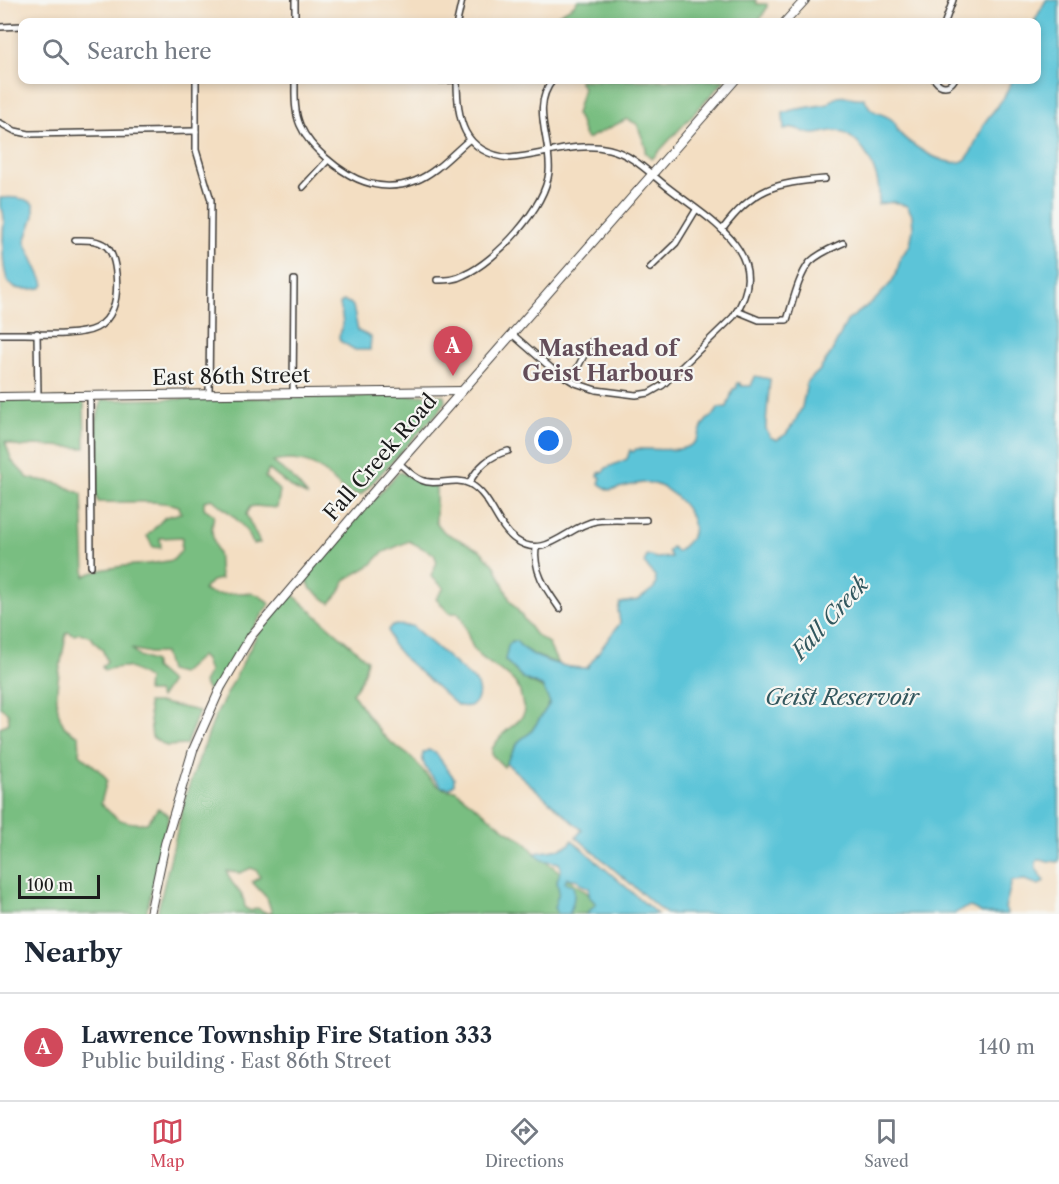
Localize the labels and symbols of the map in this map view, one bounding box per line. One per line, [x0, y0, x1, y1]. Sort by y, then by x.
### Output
pin: A [434, 326, 472, 376]
district label: Masthead of Geist Harbours [522, 335, 694, 387]
street label: East 86th Street [152, 362, 311, 390]
street label: Fall Creek Road [318, 388, 442, 525]
your location [534, 426, 563, 455]
water label: Fall Creek [784, 571, 875, 667]
water label: Geist Reservoir [765, 684, 921, 711]
scale bar [18, 872, 100, 900]

